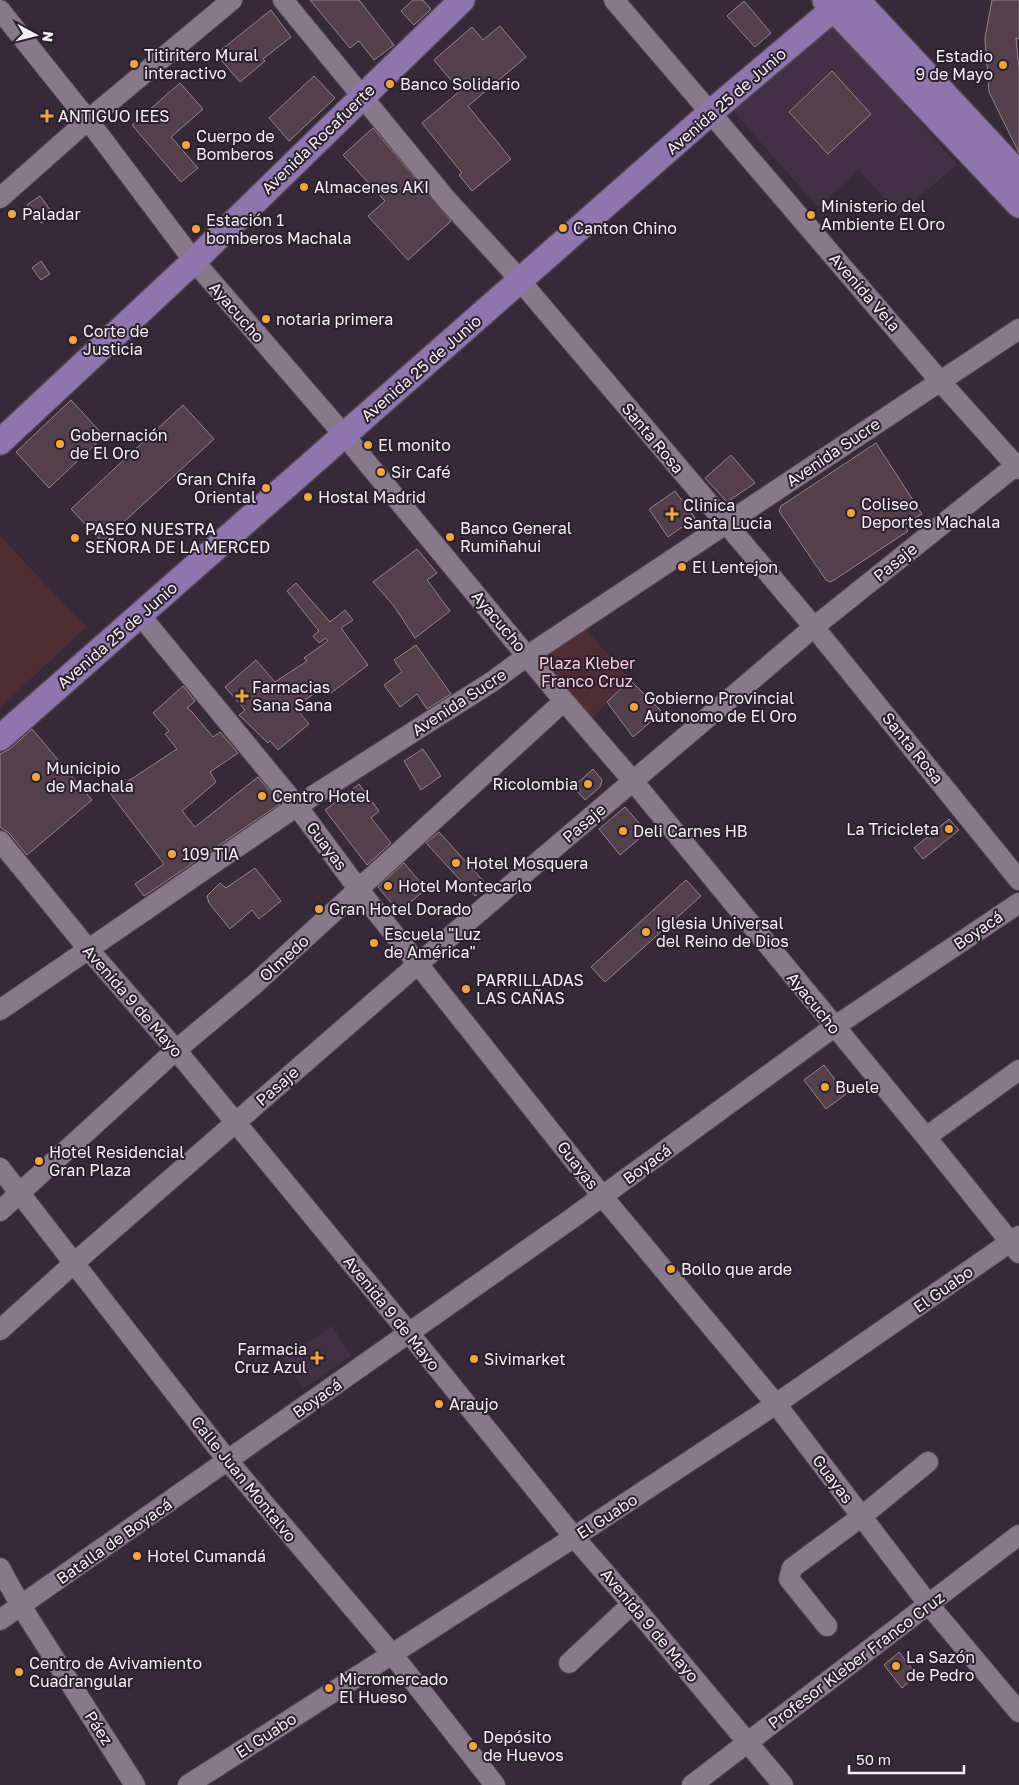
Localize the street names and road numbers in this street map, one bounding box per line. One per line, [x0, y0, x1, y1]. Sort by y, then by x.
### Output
street label: Avenida 25 de Junio [662, 43, 790, 159]
street label: Avenida Rocafuerte [257, 80, 379, 198]
street label: Avenida Vela [825, 248, 905, 336]
street label: Ayacucho [205, 278, 269, 346]
street label: Avenida 25 de Junio [357, 310, 485, 426]
street label: Santa Rosa [618, 399, 688, 477]
street label: Avenida Sucre [782, 413, 884, 491]
street label: Pasaje [869, 538, 921, 586]
street label: Avenida 25 de Junio [53, 577, 181, 693]
street label: Ayacucho [468, 586, 530, 656]
street label: Avenida Sucre [408, 664, 510, 740]
street label: Santa Rosa [878, 708, 948, 788]
street label: Pasaje [558, 799, 610, 847]
street label: Guayas [302, 818, 352, 874]
street label: Boyacá [949, 906, 1007, 954]
street label: Olmedo [255, 931, 313, 985]
street label: Avenida 9 de Mayo [79, 941, 187, 1061]
street label: Ayacucho [783, 968, 845, 1038]
street label: Pasaje [251, 1062, 303, 1110]
street label: Guayas [553, 1137, 603, 1193]
street label: Boyacá [619, 1140, 675, 1188]
street label: Avenida 9 de Mayo [339, 1251, 445, 1375]
street label: El Guabo [909, 1261, 977, 1317]
street label: Boyacá [289, 1374, 345, 1422]
street label: Calle Juan Montalvo [187, 1412, 301, 1546]
street label: Guayas [808, 1451, 858, 1507]
street label: El Guabo [573, 1489, 641, 1543]
street label: Batalla de Boyacá [52, 1494, 176, 1588]
street label: Avenida 9 de Mayo [597, 1564, 703, 1686]
street label: Profesor Kleber Franco Cruz [764, 1587, 948, 1733]
street label: Páez [81, 1707, 117, 1749]
street label: El Guabo [232, 1708, 300, 1762]

